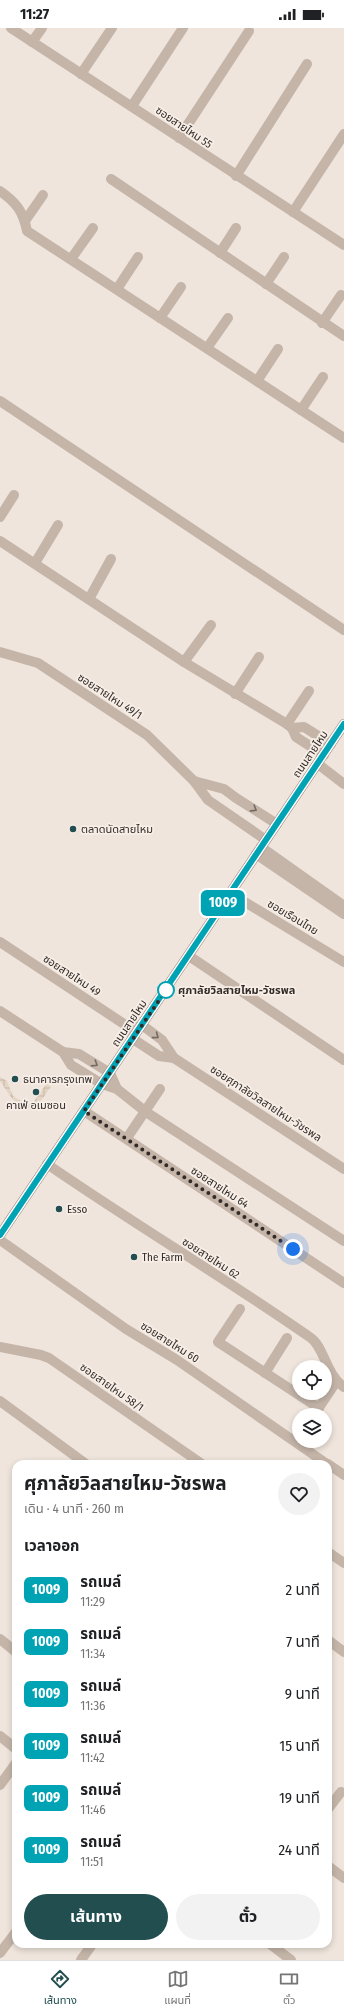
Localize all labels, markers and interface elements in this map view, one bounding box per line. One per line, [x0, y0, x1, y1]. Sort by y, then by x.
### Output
text: 11:27 [20, 5, 49, 23]
street label: ซอยสายไหม 55 [153, 104, 214, 151]
street label: ซอยสายไหม 49/1 [75, 671, 144, 722]
street label: ถนนสายไหม [290, 728, 331, 780]
one-way arrow [250, 805, 257, 812]
place label: ตลาดนัดสายไหม [81, 823, 153, 836]
marker: ตลาดนัดสายไหม [68, 824, 78, 834]
line badge: 1009 [195, 890, 251, 916]
text: 1009 [209, 894, 237, 911]
street label: ซอยเรือนไทย [265, 897, 321, 938]
street label: ซอยสายไหม 49 [41, 952, 103, 999]
marker: ศุภาลัยวิลสายไหม-วัชรพล [157, 981, 175, 999]
place label: ศุภาลัยวิลสายไหม-วัชรพล [178, 984, 295, 997]
street label: ถนนสายไหม [109, 997, 150, 1049]
one-way arrow [151, 1031, 158, 1038]
one-way arrow [91, 1059, 98, 1067]
street label: ซอยศุภาลัยวิลสายไหม-วัชรพล [208, 1063, 324, 1144]
place label: ธนาคารกรุงเทพ [23, 1073, 93, 1086]
marker: ธนาคารกรุงเทพ [10, 1074, 20, 1084]
marker: คาเฟ่ อเมซอน [31, 1087, 41, 1097]
place label: คาเฟ่ อเมซอน [6, 1099, 66, 1112]
street label: ซอยสายไหม 64 [188, 1164, 252, 1211]
place label: Esso [67, 1203, 87, 1216]
marker: Esso [54, 1204, 64, 1214]
street label: ซอยสายไหม 62 [180, 1235, 242, 1282]
your location [283, 1239, 303, 1259]
place label: The Farm [142, 1251, 183, 1264]
marker: The Farm [129, 1252, 139, 1262]
street label: ซอยสายไหม 60 [138, 1319, 202, 1366]
map controls [292, 1360, 332, 1448]
button: locate [292, 1360, 332, 1400]
street label: ซอยสายไหม 58/1 [77, 1361, 146, 1414]
button: layers [292, 1408, 332, 1448]
text: ศุภาลัยวิลสายไหม-วัชรพล [24, 1472, 227, 1495]
button: heart [278, 1473, 320, 1515]
text: เดิน · 4 นาที · 260 m [24, 1501, 124, 1516]
text: เวลาออก [24, 1537, 79, 1555]
text: รถเมล์ [80, 1573, 121, 1591]
text: 1009 [32, 1581, 60, 1598]
text: 2 นาที [285, 1581, 320, 1599]
text: 11:29 [80, 1594, 105, 1609]
text: รถเมล์ [80, 1625, 121, 1643]
text: 1009 [32, 1633, 60, 1650]
text: 7 นาที [286, 1633, 320, 1651]
text: 11:34 [80, 1646, 105, 1661]
text: รถเมล์ [80, 1677, 121, 1695]
text: 1009 [32, 1685, 60, 1702]
text: 9 นาที [285, 1685, 320, 1703]
text: 11:36 [80, 1698, 106, 1713]
text: รถเมล์ [80, 1729, 121, 1747]
text: 1009 [32, 1737, 60, 1754]
text: 15 นาที [279, 1737, 320, 1755]
text: 11:42 [80, 1750, 105, 1765]
text: รถเมล์ [80, 1781, 121, 1799]
text: 1009 [32, 1789, 60, 1806]
text: 19 นาที [279, 1789, 320, 1807]
text: 11:46 [80, 1802, 106, 1817]
text: รถเมล์ [80, 1833, 121, 1851]
text: 1009 [32, 1841, 60, 1858]
text: 24 นาที [278, 1841, 320, 1859]
text: 11:51 [80, 1854, 104, 1869]
button: เส้นทาง [24, 1894, 168, 1940]
button: ตั๋ว [176, 1894, 320, 1940]
tab: เส้นทาง [44, 1968, 77, 2009]
tab: แผนที่ [164, 1968, 191, 2009]
tab: ตั๋ว [278, 1968, 300, 2009]

